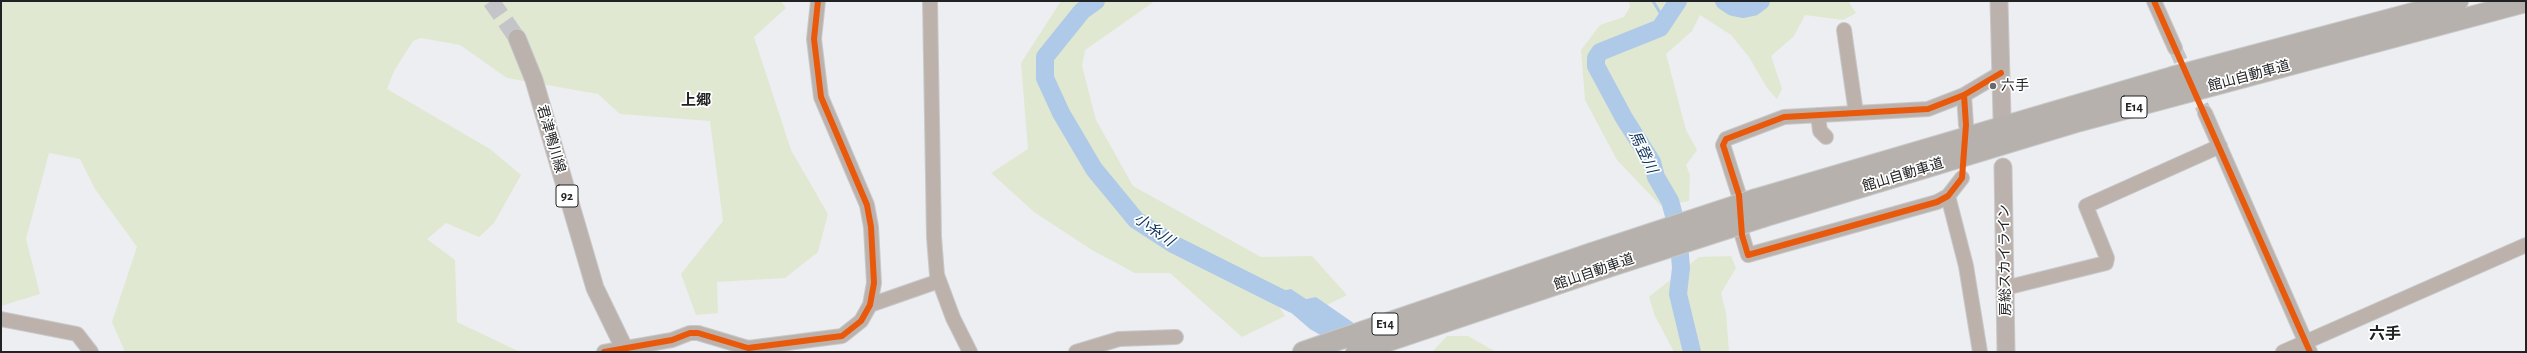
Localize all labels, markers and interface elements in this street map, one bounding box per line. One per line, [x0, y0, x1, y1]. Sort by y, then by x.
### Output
street label: 館山自動車道 [2206, 57, 2292, 95]
place label: 六手 [2001, 78, 2029, 94]
marker: 六手 [1988, 81, 1998, 91]
district label: 上郷 [681, 91, 711, 109]
road number: E14 [2121, 96, 2147, 118]
street label: 君津鴨川線 [533, 103, 569, 175]
water label: 馬登川 [1625, 128, 1661, 176]
street label: 館山自動車道 [1860, 155, 1946, 195]
road number: 92 [556, 185, 578, 207]
street label: 房総スカイライン [1996, 204, 2014, 316]
water label: 小糸川 [1130, 210, 1178, 250]
street label: 館山自動車道 [1552, 250, 1636, 294]
road number: E14 [1372, 313, 1398, 335]
district label: 六手 [2369, 324, 2401, 344]

